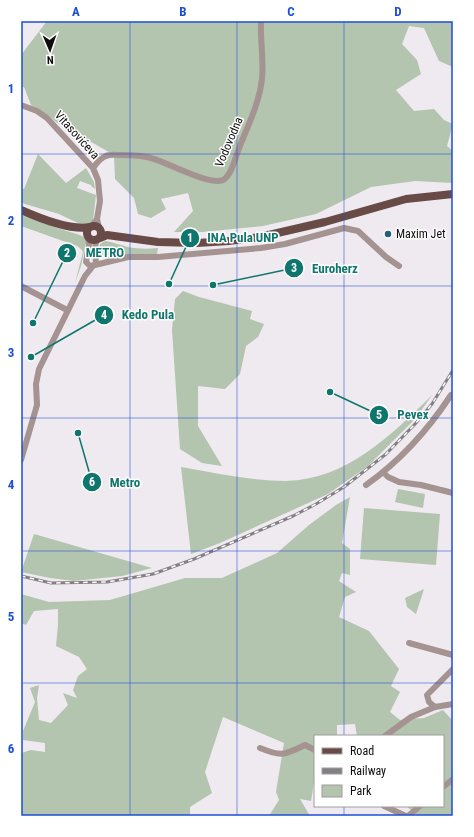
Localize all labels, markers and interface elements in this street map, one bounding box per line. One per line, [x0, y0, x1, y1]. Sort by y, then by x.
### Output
text: A [72, 4, 80, 19]
text: B [179, 4, 187, 19]
text: C [287, 4, 295, 19]
text: D [394, 4, 402, 19]
north arrow [30, 30, 70, 70]
text: N [46, 53, 54, 66]
text: 1 [8, 81, 14, 96]
street label: Vitasovićeva [52, 108, 102, 162]
street label: Vodovodna [212, 115, 246, 169]
text: 2 [8, 213, 15, 228]
callout: INA Pula UNP [180, 225, 287, 250]
place label: Maxim Jet [396, 227, 446, 241]
marker: Maxim Jet [383, 229, 393, 239]
text: INA Pula UNP [207, 230, 279, 245]
text: 1 [187, 231, 193, 245]
callout: METRO [57, 240, 132, 265]
text: METRO [86, 245, 124, 260]
text: 2 [64, 246, 70, 260]
callout: Euroherz [284, 256, 366, 281]
text: 3 [291, 261, 297, 275]
text: Euroherz [312, 261, 358, 276]
callout: Kedo Pula [94, 302, 183, 327]
text: Kedo Pula [122, 307, 174, 322]
text: 4 [101, 308, 107, 322]
text: 3 [8, 345, 14, 360]
callout: Pevex [369, 402, 437, 427]
text: Pevex [397, 407, 429, 422]
text: 5 [376, 408, 382, 422]
callout: Metro [82, 469, 149, 494]
text: 6 [89, 475, 95, 489]
text: Metro [110, 475, 141, 490]
text: 4 [8, 477, 15, 492]
text: 5 [8, 609, 15, 624]
legend [314, 735, 444, 807]
text: 6 [8, 741, 15, 756]
text: Road [350, 744, 374, 758]
text: Railway [350, 764, 386, 778]
text: Park [350, 784, 372, 798]

